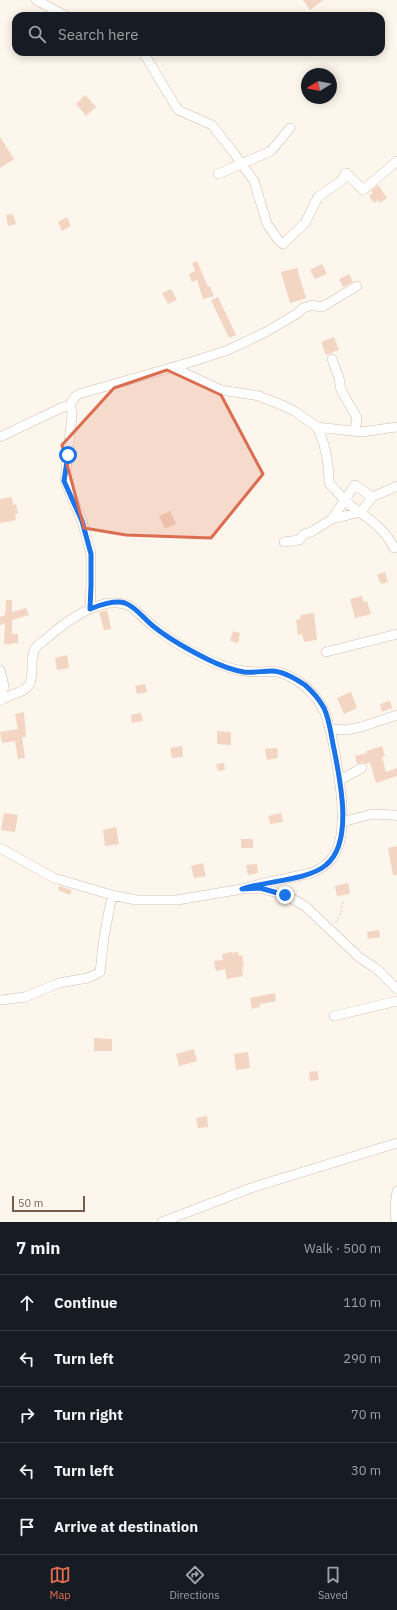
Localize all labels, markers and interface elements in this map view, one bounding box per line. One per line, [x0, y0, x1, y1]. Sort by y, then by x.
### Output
search box [12, 12, 385, 56]
icon: search [26, 23, 48, 45]
text: Search here [58, 25, 138, 44]
north arrow [301, 68, 337, 104]
route start [59, 446, 77, 464]
route end [276, 886, 294, 904]
scale bar [12, 1194, 85, 1213]
text: 50 m [18, 1196, 43, 1210]
text: 7 min [16, 1237, 60, 1259]
text: Walk · 500 m [304, 1240, 381, 1257]
icon: ahead [16, 1292, 38, 1314]
text: Continue [54, 1293, 118, 1312]
text: 110 m [343, 1294, 381, 1311]
icon: left [16, 1348, 38, 1370]
text: Turn left [54, 1349, 114, 1368]
text: 290 m [343, 1350, 381, 1367]
icon: right [16, 1404, 38, 1426]
text: Turn right [54, 1405, 123, 1424]
text: 70 m [351, 1406, 381, 1423]
icon: left [16, 1460, 38, 1482]
text: Turn left [54, 1461, 114, 1480]
text: 30 m [351, 1462, 381, 1479]
icon: arrive [16, 1516, 38, 1538]
text: Arrive at destination [54, 1517, 198, 1536]
tab: Map [49, 1564, 71, 1602]
tab: Directions [169, 1564, 220, 1602]
tab: Saved [318, 1564, 348, 1602]

